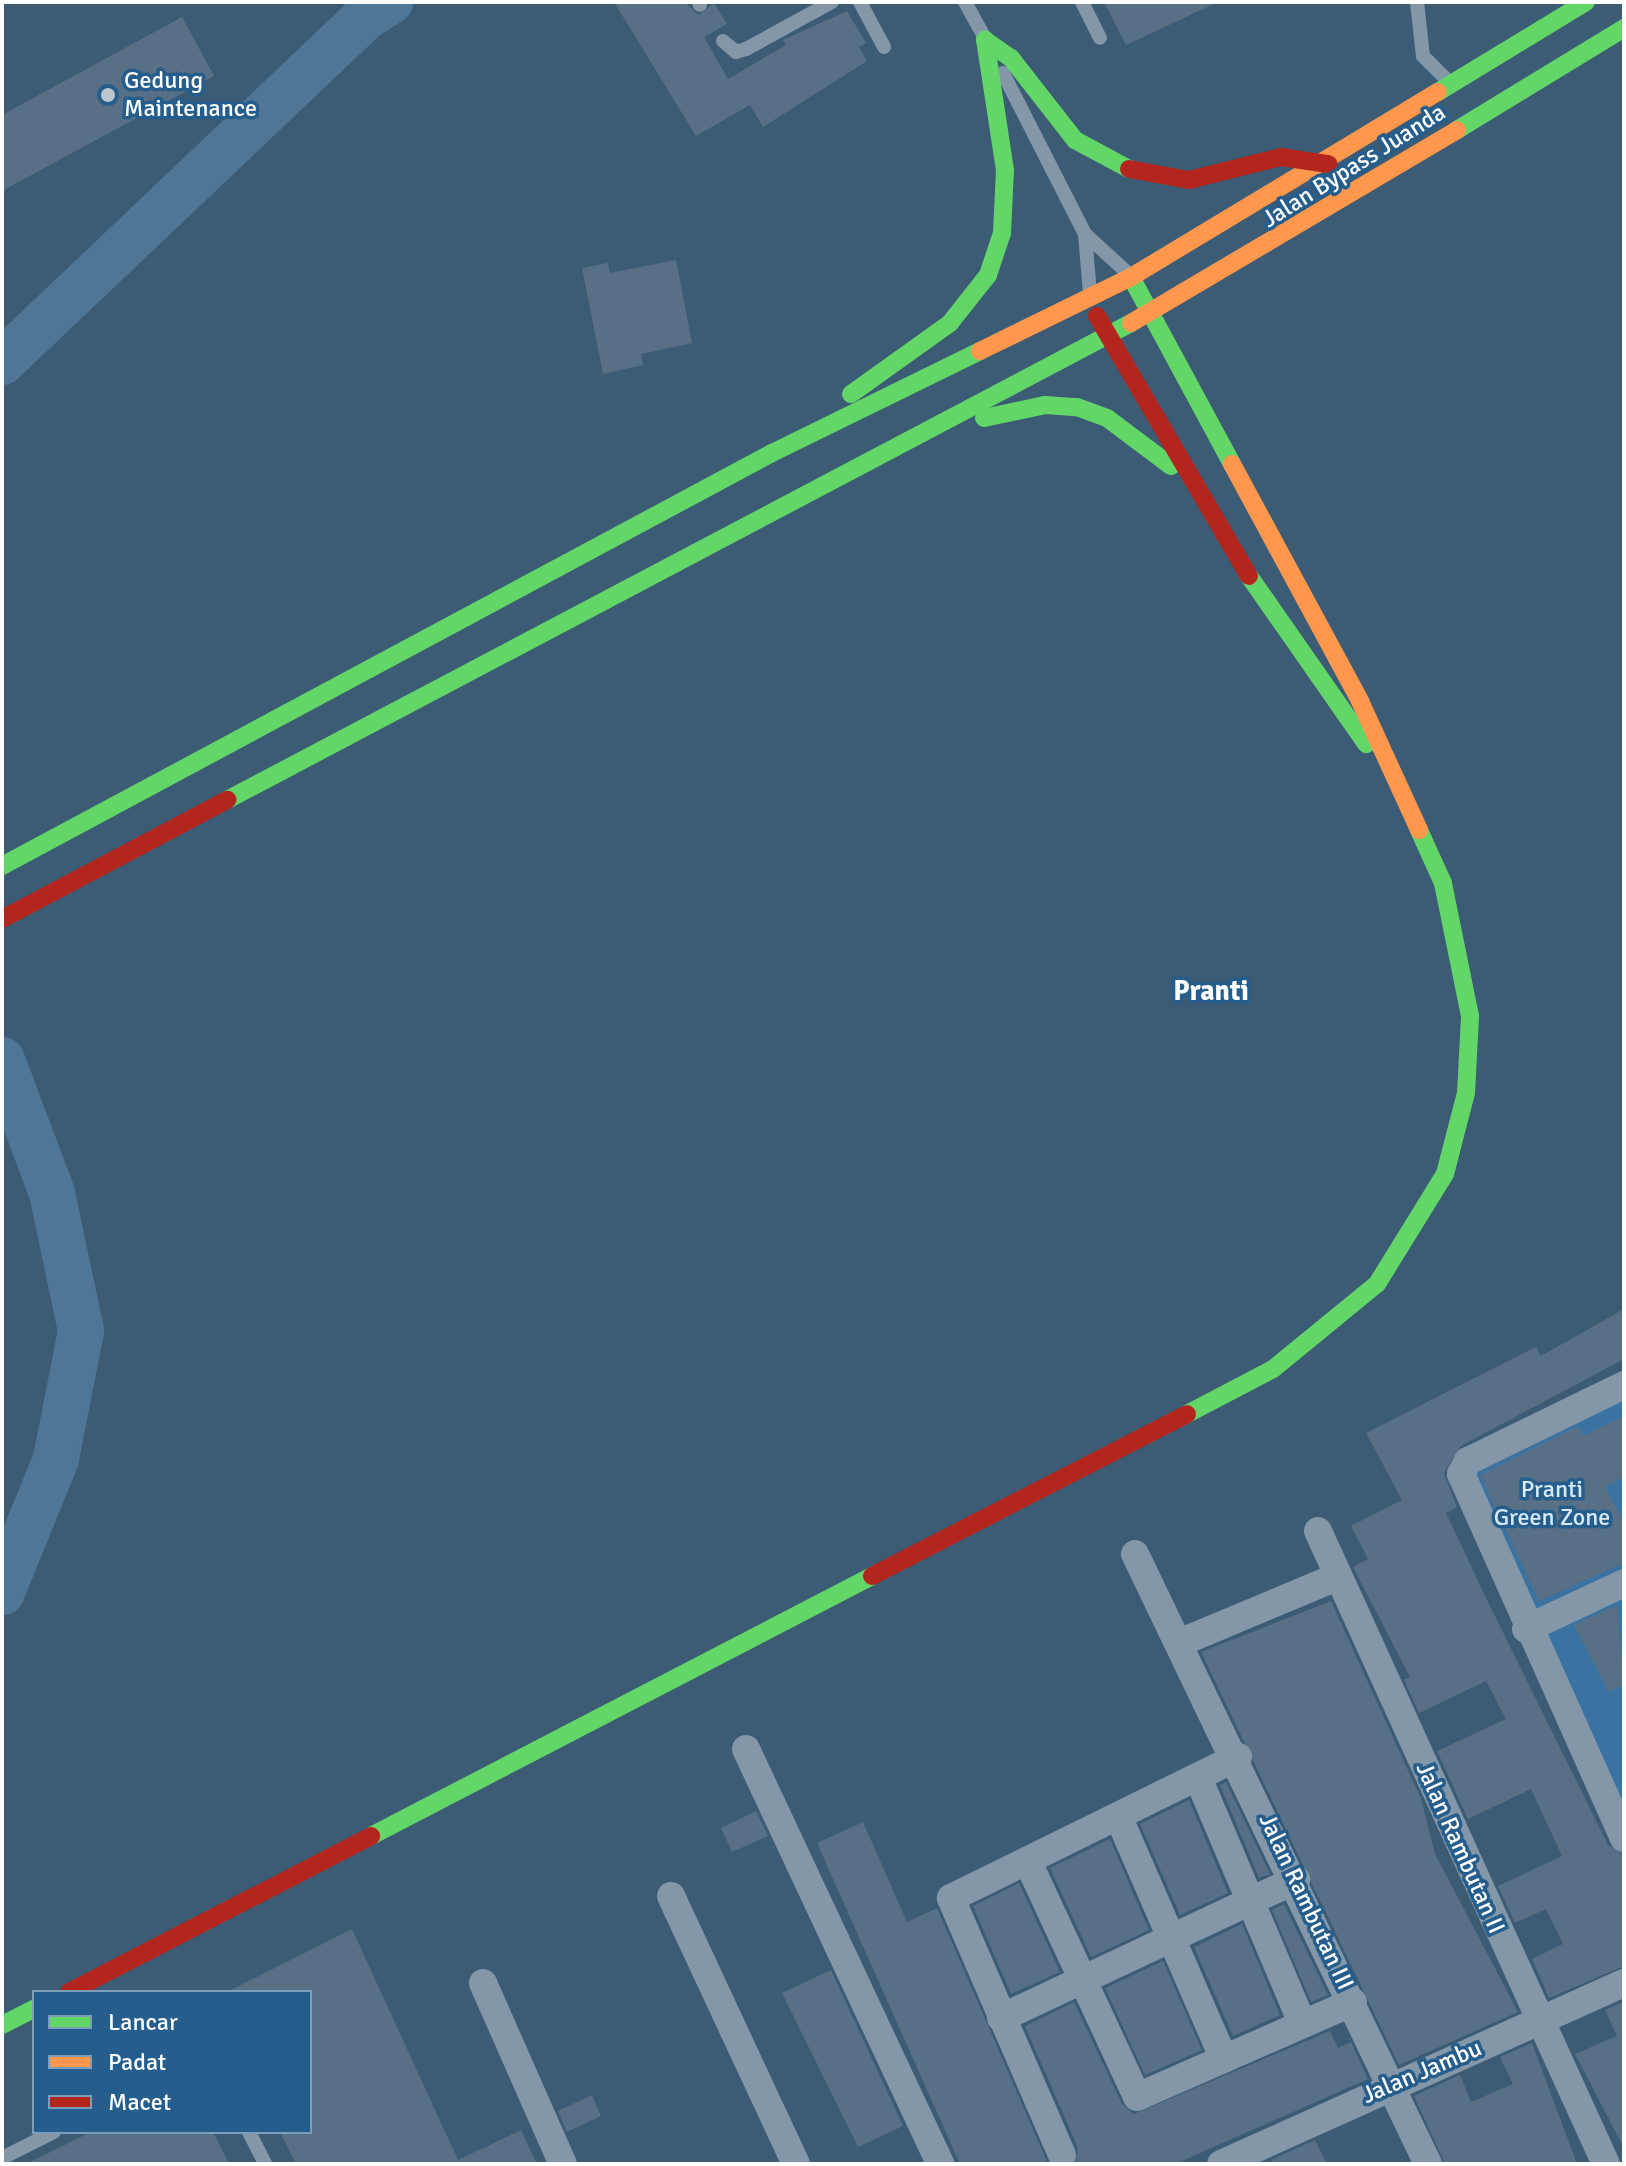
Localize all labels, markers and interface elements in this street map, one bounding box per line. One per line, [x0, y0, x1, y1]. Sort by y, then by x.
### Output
place label: Gedung Maintenance [124, 67, 257, 123]
marker: Gedung Maintenance [99, 86, 117, 104]
street label: Jalan Bypass Juanda [1257, 98, 1451, 234]
district label: Pranti [1173, 974, 1249, 1008]
park label: Pranti Green Zone [1494, 1476, 1610, 1532]
street label: Jalan Rambutan II [1409, 1758, 1511, 1938]
street label: Jalan Rambutan III [1253, 1809, 1359, 1995]
legend [32, 1990, 312, 2134]
text: Lancar [108, 2007, 178, 2037]
street label: Jalan Jambu [1358, 2034, 1486, 2110]
text: Padat [108, 2047, 166, 2077]
text: Macet [108, 2087, 171, 2117]

